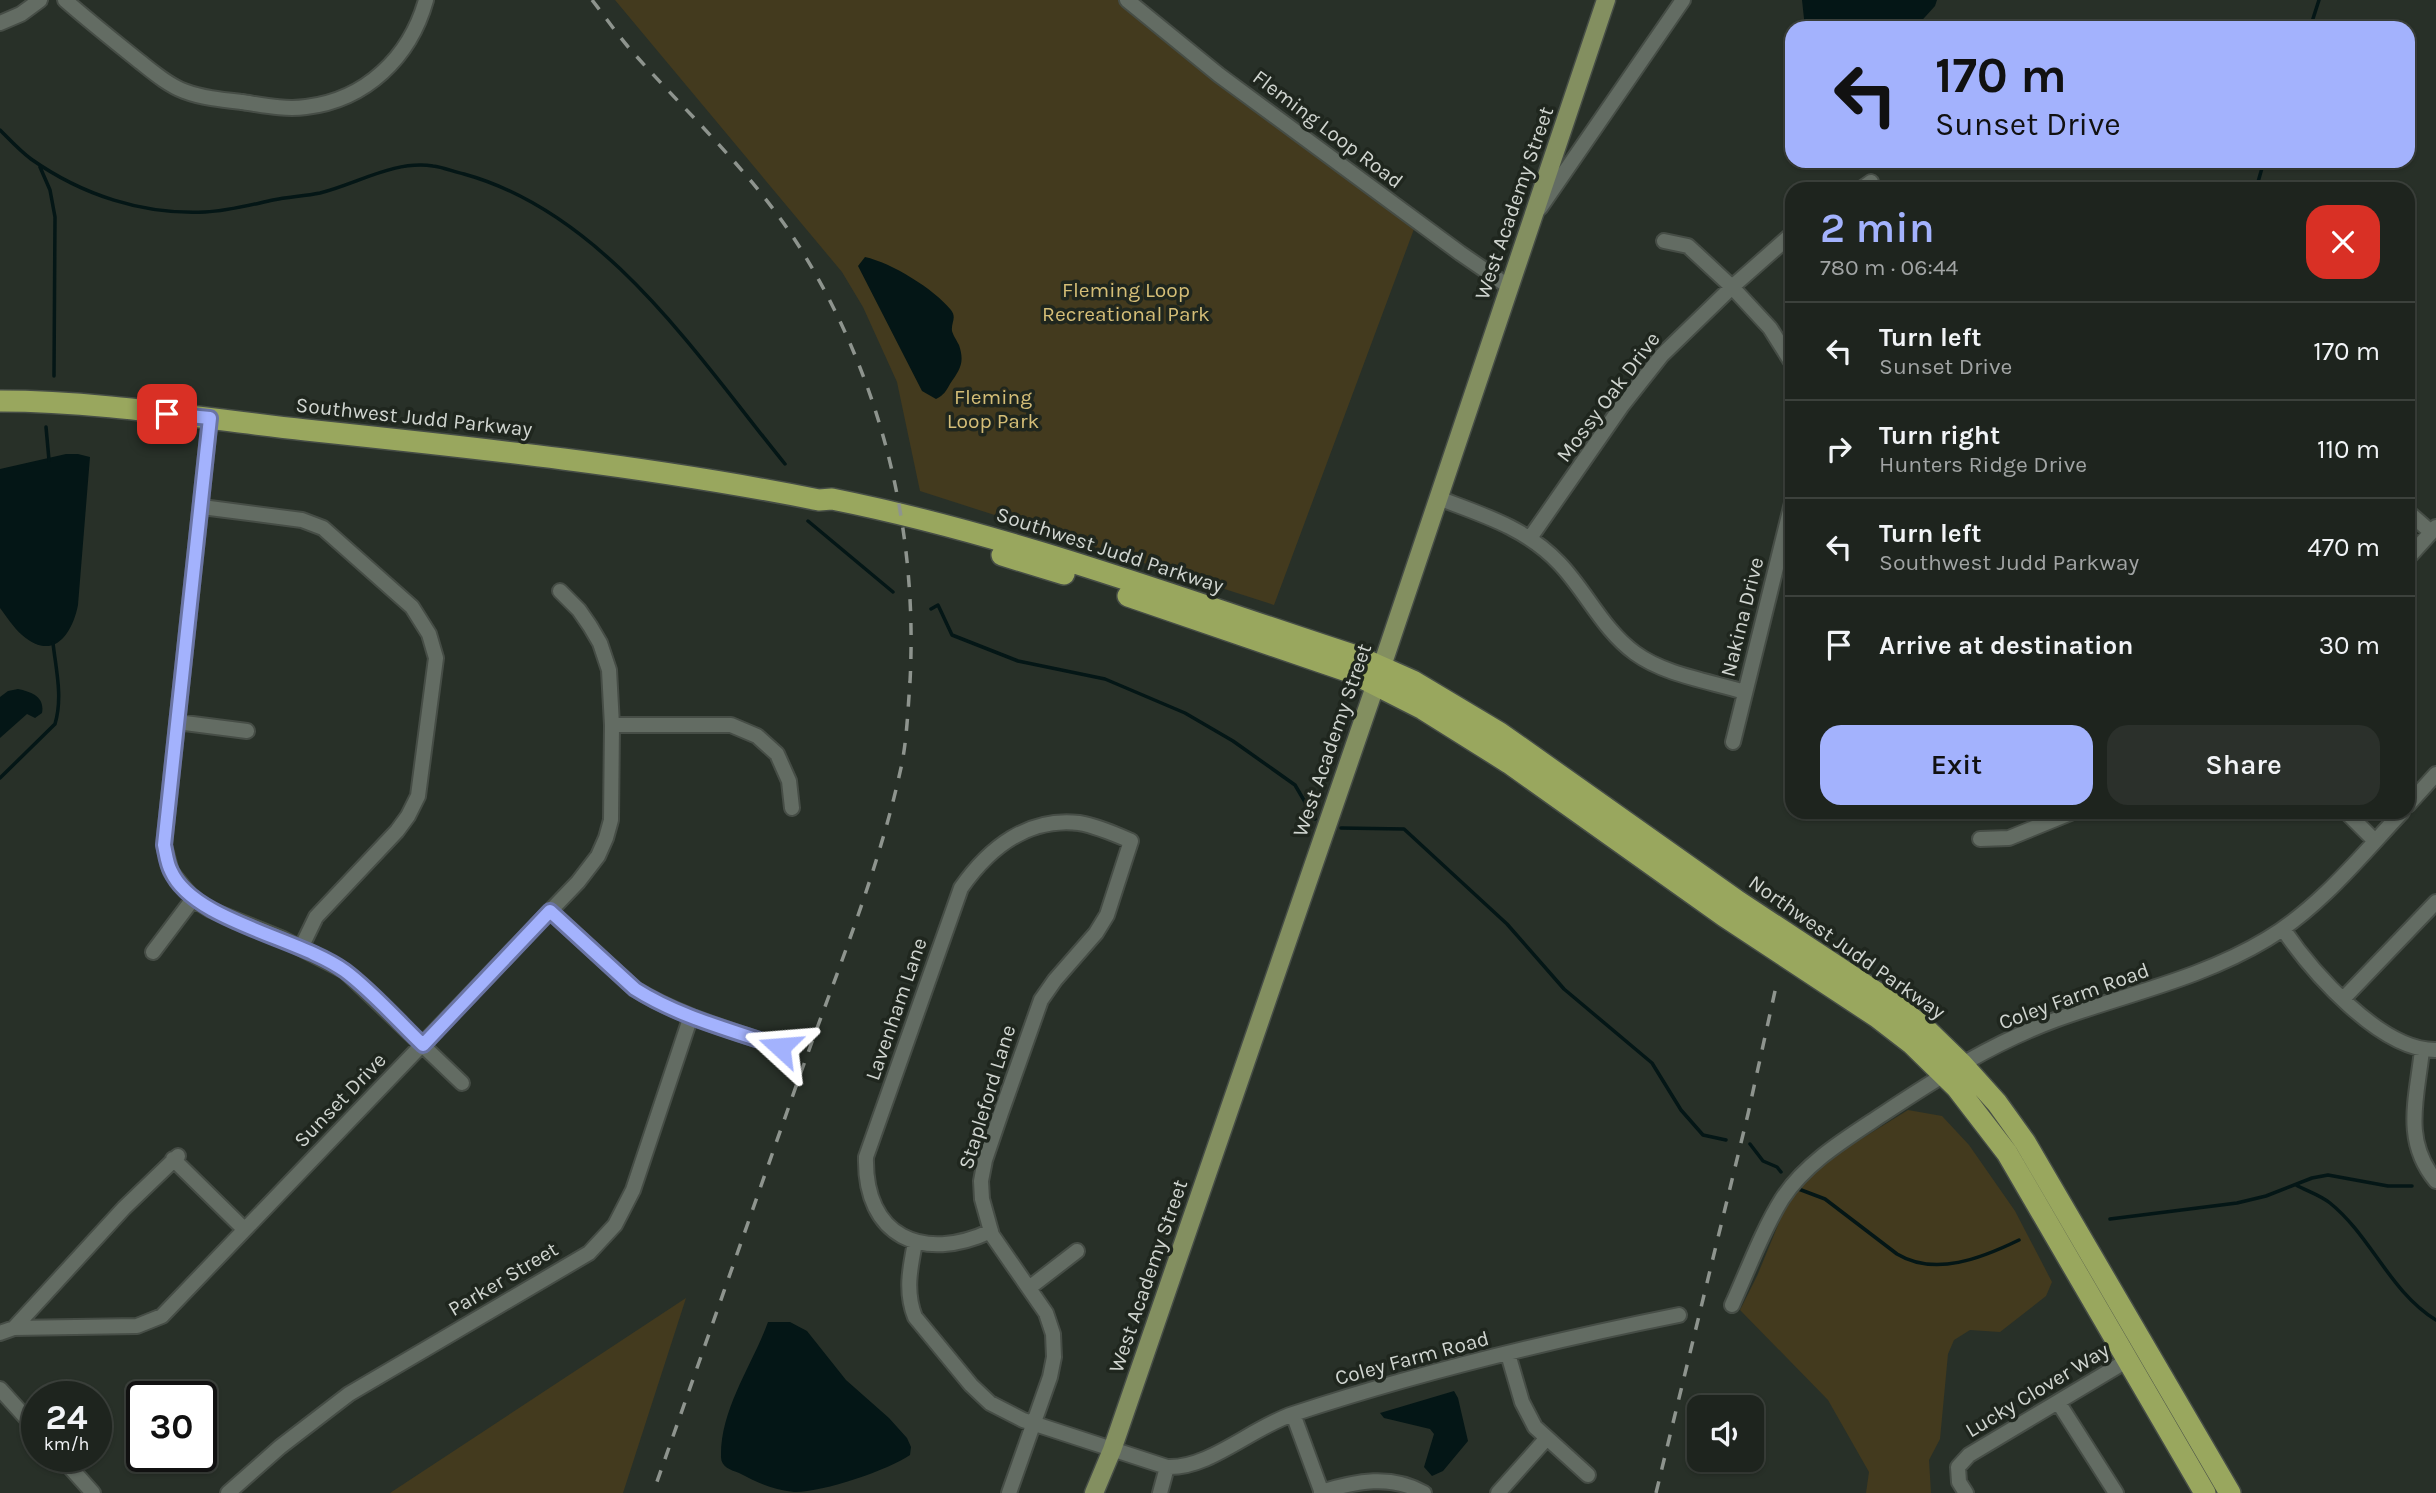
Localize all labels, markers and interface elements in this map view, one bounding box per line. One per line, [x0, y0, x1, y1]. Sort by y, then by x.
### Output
text: 170 m [1935, 47, 2067, 104]
icon: left [1820, 49, 1911, 140]
street label: Fleming Loop Road [1248, 65, 1408, 193]
street label: West Academy Street [1470, 103, 1558, 303]
text: Sunset Drive [1935, 106, 2121, 143]
text: 2 min [1820, 203, 1935, 253]
button: close [2306, 205, 2380, 279]
text: 780 m · 06:44 [1820, 254, 1958, 281]
park label: Fleming Loop Recreational Park [1042, 278, 1210, 326]
text: Turn left [1879, 322, 1981, 353]
street label: Mossy Oak Drive [1551, 327, 1665, 467]
icon: left [1820, 332, 1858, 370]
text: 170 m [2313, 336, 2380, 367]
text: Sunset Drive [1879, 353, 2012, 380]
pin [137, 384, 197, 444]
park label: Fleming Loop Park [947, 385, 1039, 433]
street label: Southwest Judd Parkway [295, 393, 534, 441]
icon: arrive [148, 395, 186, 433]
text: Turn right [1879, 420, 2000, 451]
icon: right [1820, 430, 1858, 468]
text: 110 m [2317, 434, 2380, 465]
text: Hunters Ridge Drive [1879, 451, 2087, 478]
street label: Southwest Judd Parkway [993, 502, 1227, 598]
text: Turn left [1879, 518, 1981, 549]
icon: left [1820, 528, 1858, 566]
text: 470 m [2307, 532, 2380, 563]
text: Southwest Judd Parkway [1879, 549, 2139, 576]
street label: Nakina Drive [1716, 555, 1768, 679]
icon: arrive [1820, 626, 1858, 664]
text: Arrive at destination [1879, 630, 2133, 661]
text: 30 m [2319, 630, 2380, 661]
street label: West Academy Street [1288, 640, 1376, 840]
button: Exit [1820, 725, 2093, 805]
button: Share [2107, 725, 2380, 805]
street label: Northwest Judd Parkway [1744, 870, 1950, 1024]
street label: Lavenham Lane [860, 935, 932, 1083]
street label: Coley Farm Road [1995, 958, 2153, 1034]
position arrow [743, 1010, 817, 1084]
street label: Stapleford Lane [954, 1022, 1020, 1172]
street label: Sunset Drive [289, 1048, 391, 1152]
street label: West Academy Street [1104, 1176, 1192, 1376]
street label: Parker Street [444, 1237, 562, 1321]
street label: Coley Farm Road [1332, 1326, 1492, 1390]
street label: Lucky Clover Way [1961, 1338, 2113, 1442]
speed limit sign: 30 [126, 1381, 217, 1472]
map controls [1687, 1395, 1764, 1472]
button: sound [1687, 1395, 1764, 1472]
text: 24 [46, 1397, 88, 1438]
text: km/h [44, 1433, 89, 1455]

